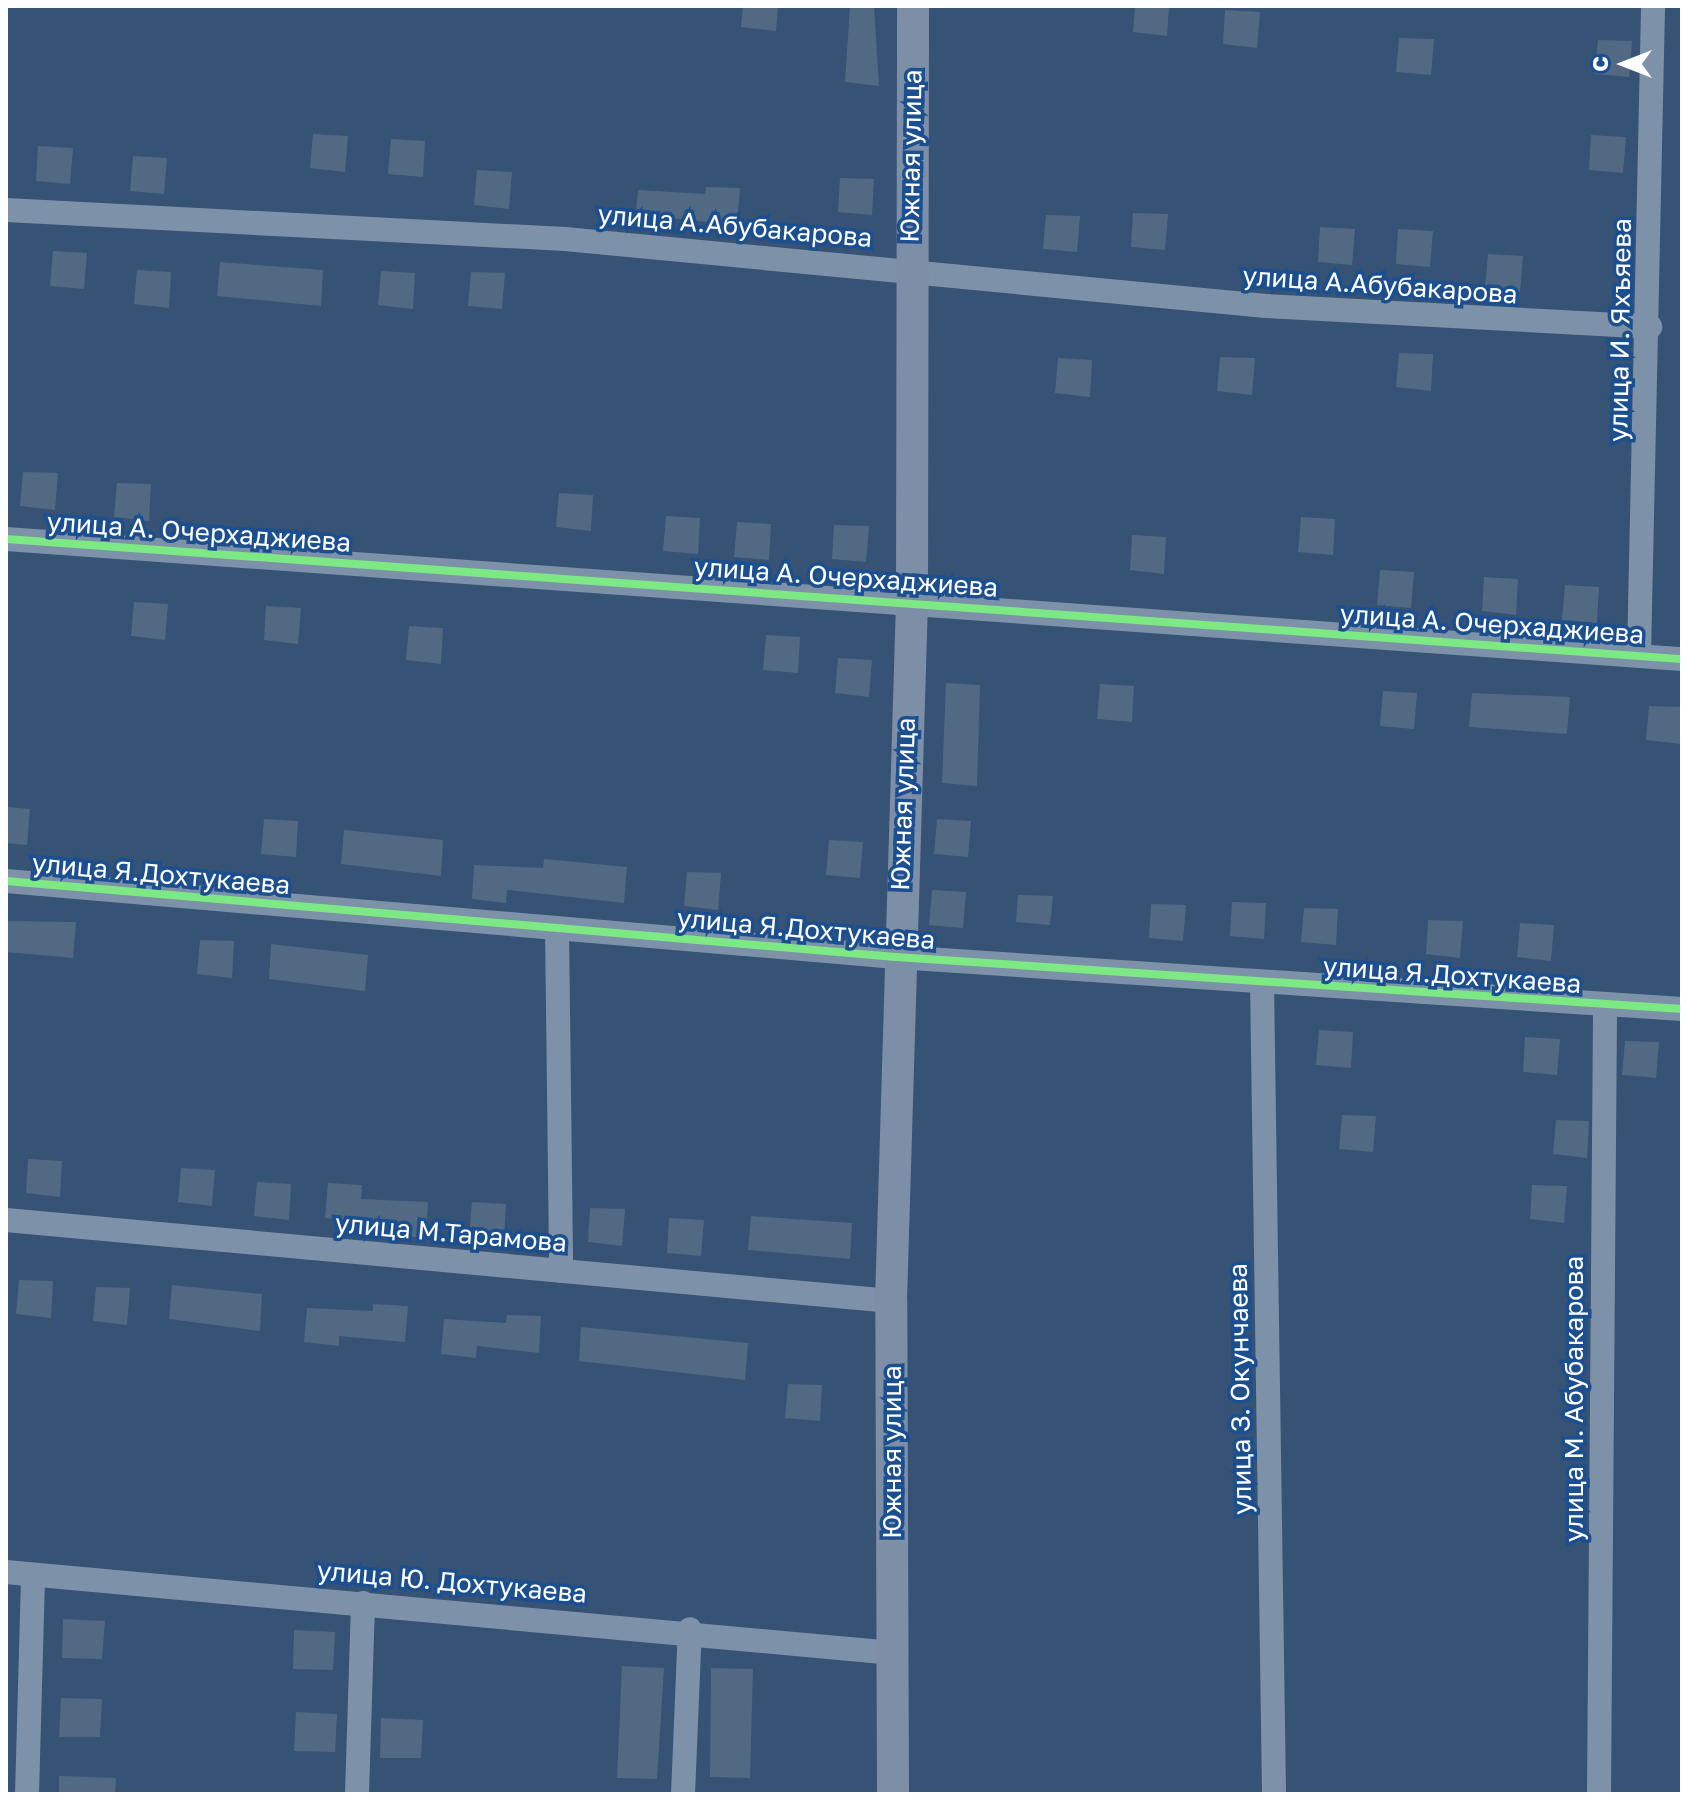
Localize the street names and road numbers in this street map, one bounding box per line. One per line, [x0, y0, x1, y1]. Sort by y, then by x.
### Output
street label: Южная улица [894, 69, 928, 243]
street label: улица А.Абубакарова [596, 198, 874, 254]
street label: улица И. Яхъяева [1602, 218, 1638, 442]
street label: улица А.Абубакарова [1241, 260, 1519, 310]
street label: улица А. Очерхаджиева [46, 506, 352, 558]
street label: улица А. Очерхаджиева [693, 551, 999, 603]
street label: улица А. Очерхаджиева [1339, 598, 1645, 650]
street label: Южная улица [884, 717, 922, 891]
street label: улица Я.Дохтукаева [31, 847, 291, 901]
street label: улица Я.Дохтукаева [676, 902, 936, 956]
street label: улица Я.Дохтукаева [1322, 950, 1582, 1000]
street label: улица М.Тарамова [334, 1207, 568, 1259]
street label: улица М. Абубакарова [1558, 1256, 1590, 1542]
street label: улица З. Окунчаева [1222, 1263, 1258, 1515]
street label: Южная улица [876, 1365, 908, 1539]
street label: улица Ю. Дохтукаева [316, 1555, 588, 1609]

